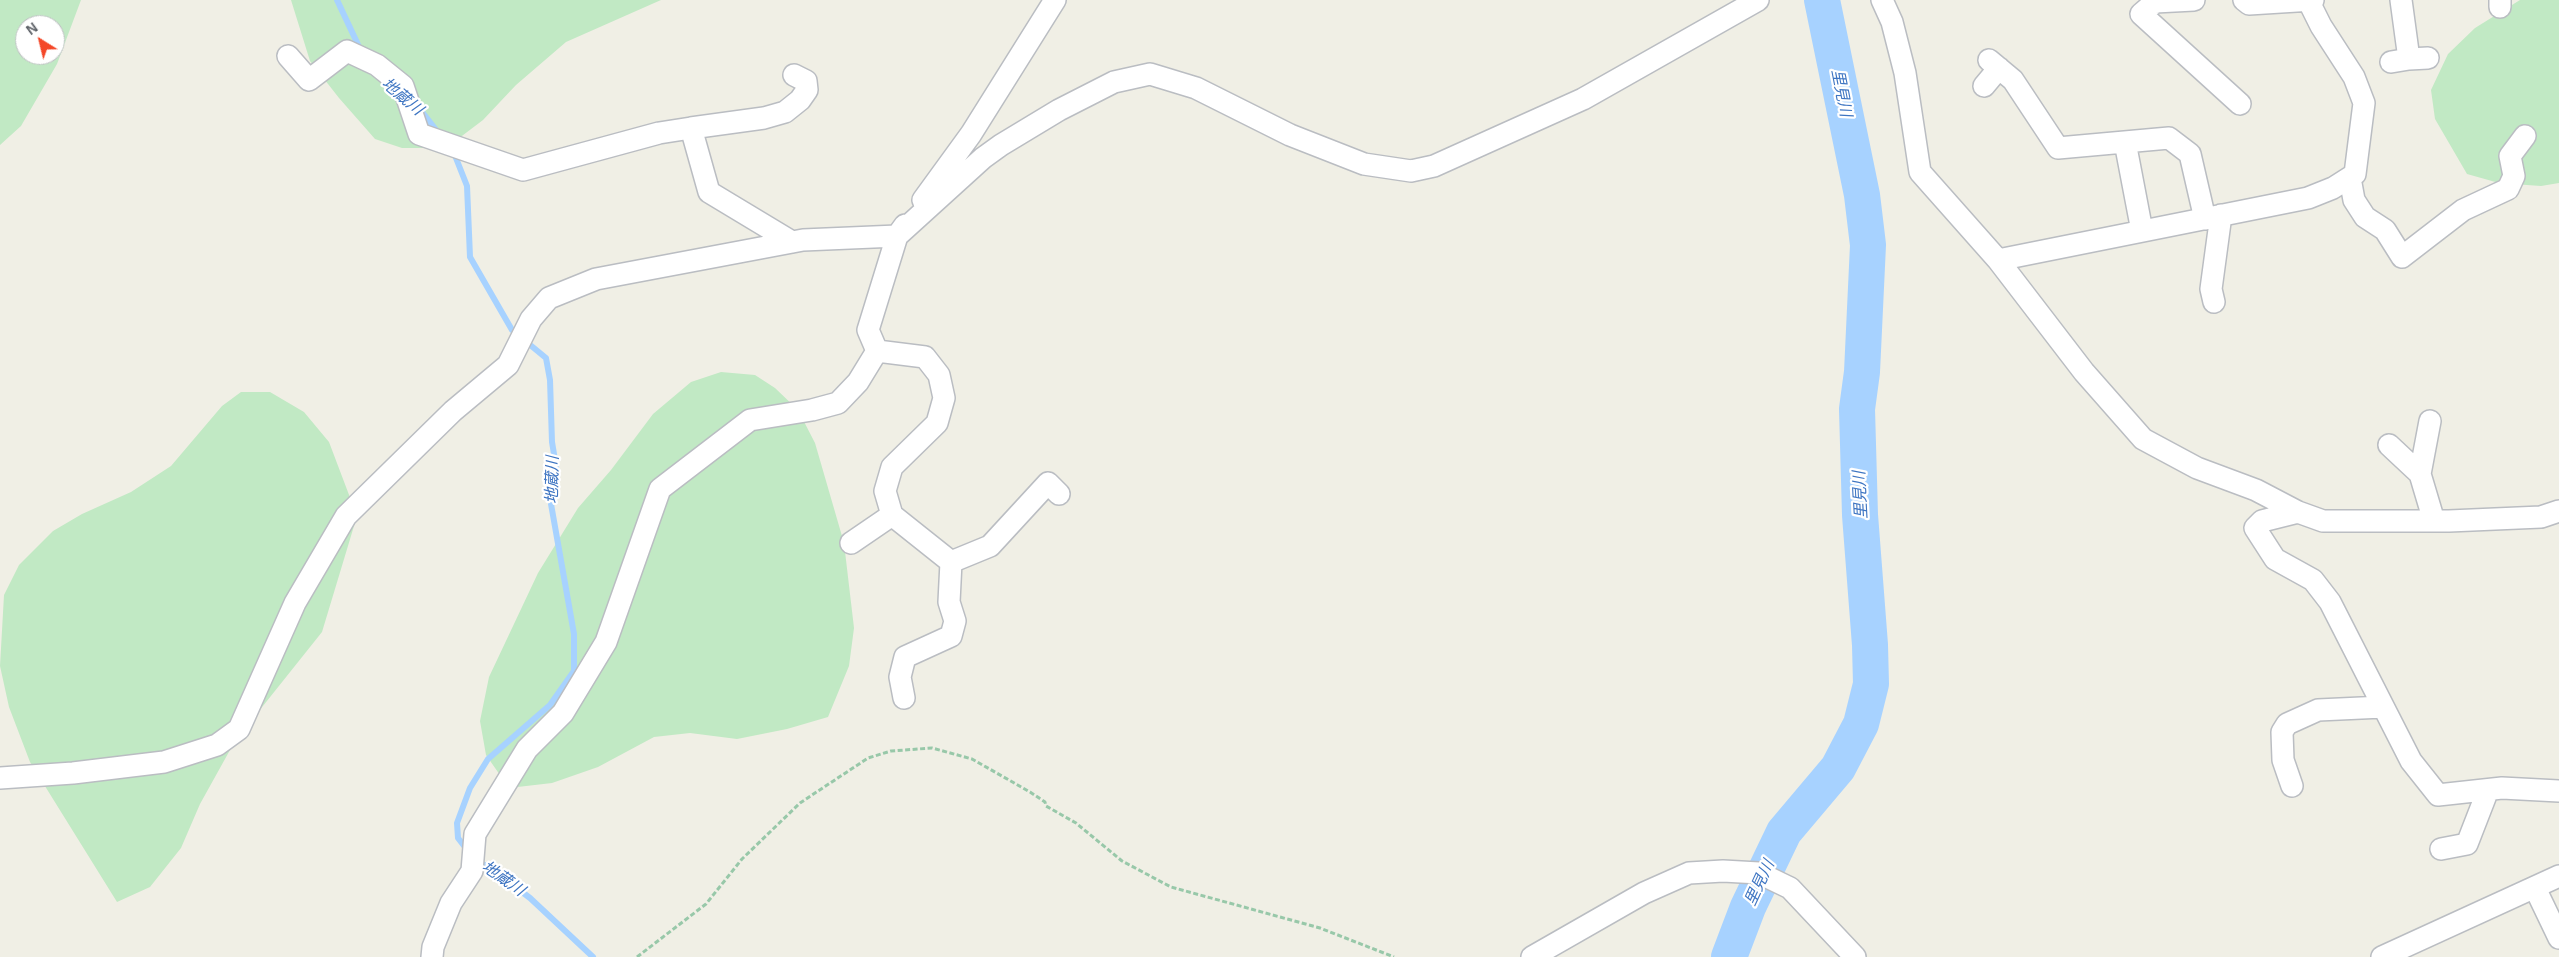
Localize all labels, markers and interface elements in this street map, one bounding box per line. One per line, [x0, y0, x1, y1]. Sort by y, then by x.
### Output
north arrow [15, 15, 65, 65]
text: N [23, 19, 41, 38]
water label: 里見川 [1827, 68, 1855, 118]
water label: 地蔵川 [377, 74, 427, 120]
water label: 地蔵川 [543, 456, 563, 504]
water label: 里見川 [1850, 471, 1872, 519]
water label: 地蔵川 [478, 857, 528, 901]
water label: 里見川 [1741, 857, 1779, 909]

